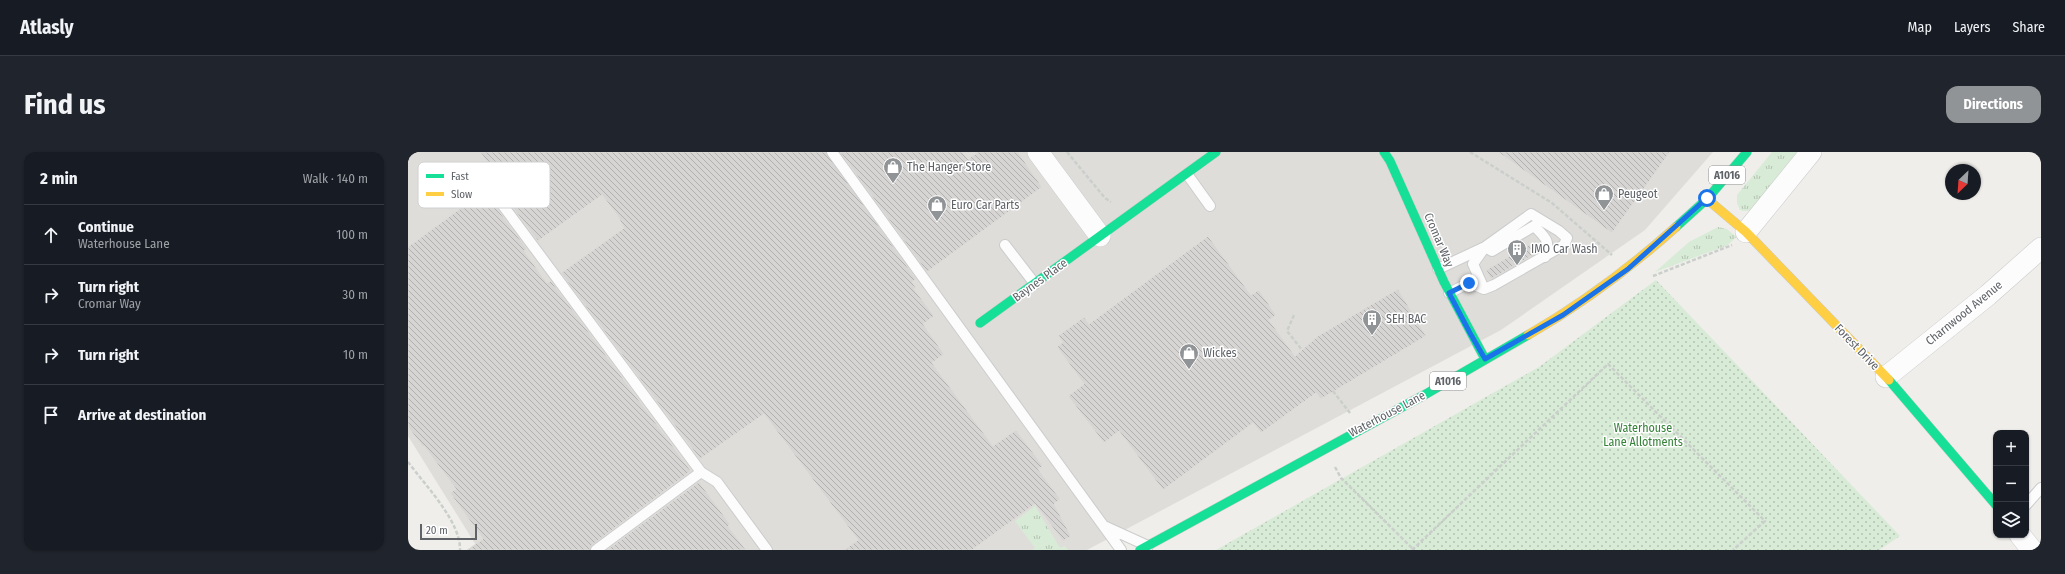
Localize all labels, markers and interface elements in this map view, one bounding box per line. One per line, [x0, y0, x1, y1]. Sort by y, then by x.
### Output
text: Atlasly [20, 16, 74, 39]
text: Map [1908, 19, 1932, 36]
text: Layers [1954, 19, 1990, 36]
text: Share [2012, 19, 2045, 36]
button: Directions [1946, 86, 2041, 123]
text: Find us [24, 88, 106, 121]
shop icon: The Hanger Store [882, 156, 904, 184]
place label: The Hanger Store [907, 160, 991, 174]
legend [418, 162, 550, 208]
north arrow [1945, 164, 1981, 200]
road number: A1016 [1709, 166, 1745, 184]
text: 2 min [40, 168, 78, 189]
text: Fast [451, 170, 469, 183]
text: Walk · 140 m [303, 171, 368, 186]
shop icon: Peugeot [1593, 183, 1615, 211]
place label: Peugeot [1618, 187, 1658, 201]
text: Slow [451, 188, 472, 201]
route start [1698, 189, 1716, 207]
shop icon: Euro Car Parts [926, 194, 948, 222]
place label: Euro Car Parts [951, 198, 1019, 212]
street label: Cromar Way [1421, 211, 1457, 270]
text: Continue [78, 218, 134, 236]
icon: ahead [40, 224, 62, 246]
text: 100 m [336, 227, 368, 242]
text: Waterhouse Lane [78, 236, 170, 251]
building icon: IMO Car Wash [1506, 238, 1528, 266]
place label: IMO Car Wash [1531, 242, 1598, 256]
street label: Baynes Place [1010, 256, 1070, 304]
route end [1460, 274, 1478, 292]
text: Turn right [78, 278, 139, 296]
street label: Charnwood Avenue [1923, 278, 2005, 348]
icon: right [40, 284, 62, 306]
text: 30 m [342, 287, 368, 302]
text: Cromar Way [78, 296, 141, 311]
building icon: SEH BAC [1361, 308, 1383, 336]
place label: SEH BAC [1386, 312, 1426, 326]
street label: Forest Drive [1832, 321, 1882, 373]
shop icon: Wickes [1178, 342, 1200, 370]
icon: right [40, 344, 62, 366]
text: Turn right [78, 346, 139, 364]
place label: Wickes [1203, 346, 1237, 360]
text: 10 m [343, 347, 368, 362]
road number: A1016 [1430, 372, 1466, 390]
street label: Waterhouse Lane [1346, 388, 1428, 440]
icon: arrive [40, 404, 62, 426]
text: Arrive at destination [78, 406, 206, 424]
park label: Waterhouse Lane Allotments [1603, 421, 1683, 449]
map controls [1993, 430, 2029, 538]
button: + [1993, 430, 2029, 466]
button: − [1993, 466, 2029, 502]
button: layers [1993, 502, 2029, 538]
scale bar [420, 522, 477, 541]
text: 20 m [426, 524, 448, 537]

